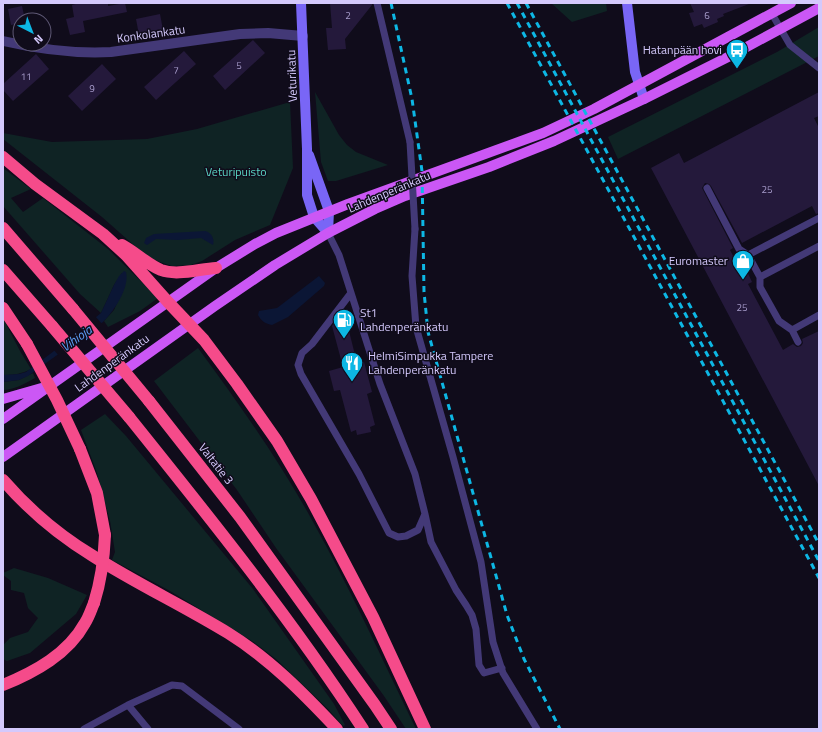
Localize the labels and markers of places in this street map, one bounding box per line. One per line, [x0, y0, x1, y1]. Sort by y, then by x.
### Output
bus stop icon: Hatanpään hovi [724, 37, 750, 70]
place label: Hatanpään hovi [643, 40, 722, 59]
shop icon: Euromaster [730, 248, 756, 281]
place label: Euromaster [669, 251, 728, 270]
place label: St1 Lahdenperänkatu [360, 303, 448, 336]
fuel station icon: St1 Lahdenperänkatu [331, 307, 357, 340]
place label: HelmiSimpukka Tampere Lahdenperänkatu [368, 346, 493, 379]
restaurant icon: HelmiSimpukka Tampere Lahdenperänkatu [339, 350, 365, 383]

